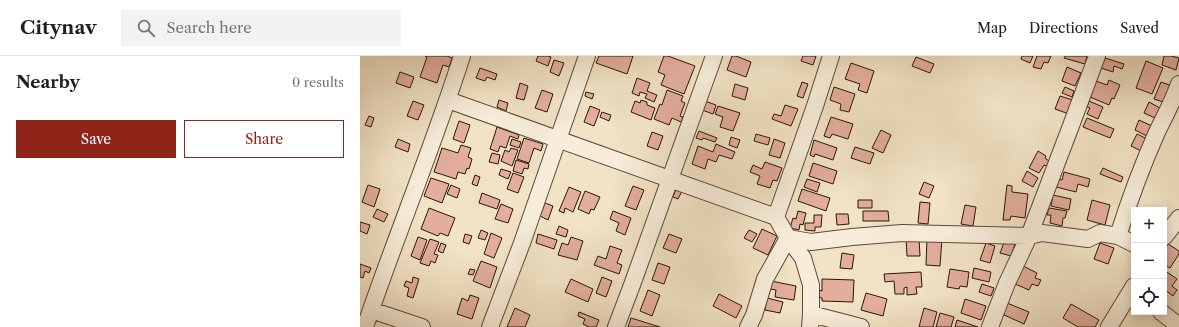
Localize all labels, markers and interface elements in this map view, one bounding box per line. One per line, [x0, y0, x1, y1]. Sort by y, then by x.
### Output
search box [121, 10, 401, 46]
text: Citynav [20, 16, 97, 39]
icon: search [135, 17, 157, 39]
text: Search here [167, 18, 252, 37]
text: Map [977, 19, 1007, 37]
text: Directions [1029, 19, 1098, 37]
text: Saved [1120, 19, 1159, 37]
text: Nearby [16, 72, 80, 92]
text: 0 results [292, 74, 344, 90]
button: Save [16, 120, 176, 158]
button: Share [184, 120, 344, 158]
map controls [1131, 207, 1167, 315]
button: + [1131, 207, 1167, 243]
button: − [1131, 243, 1167, 279]
button: locate [1131, 279, 1167, 315]

